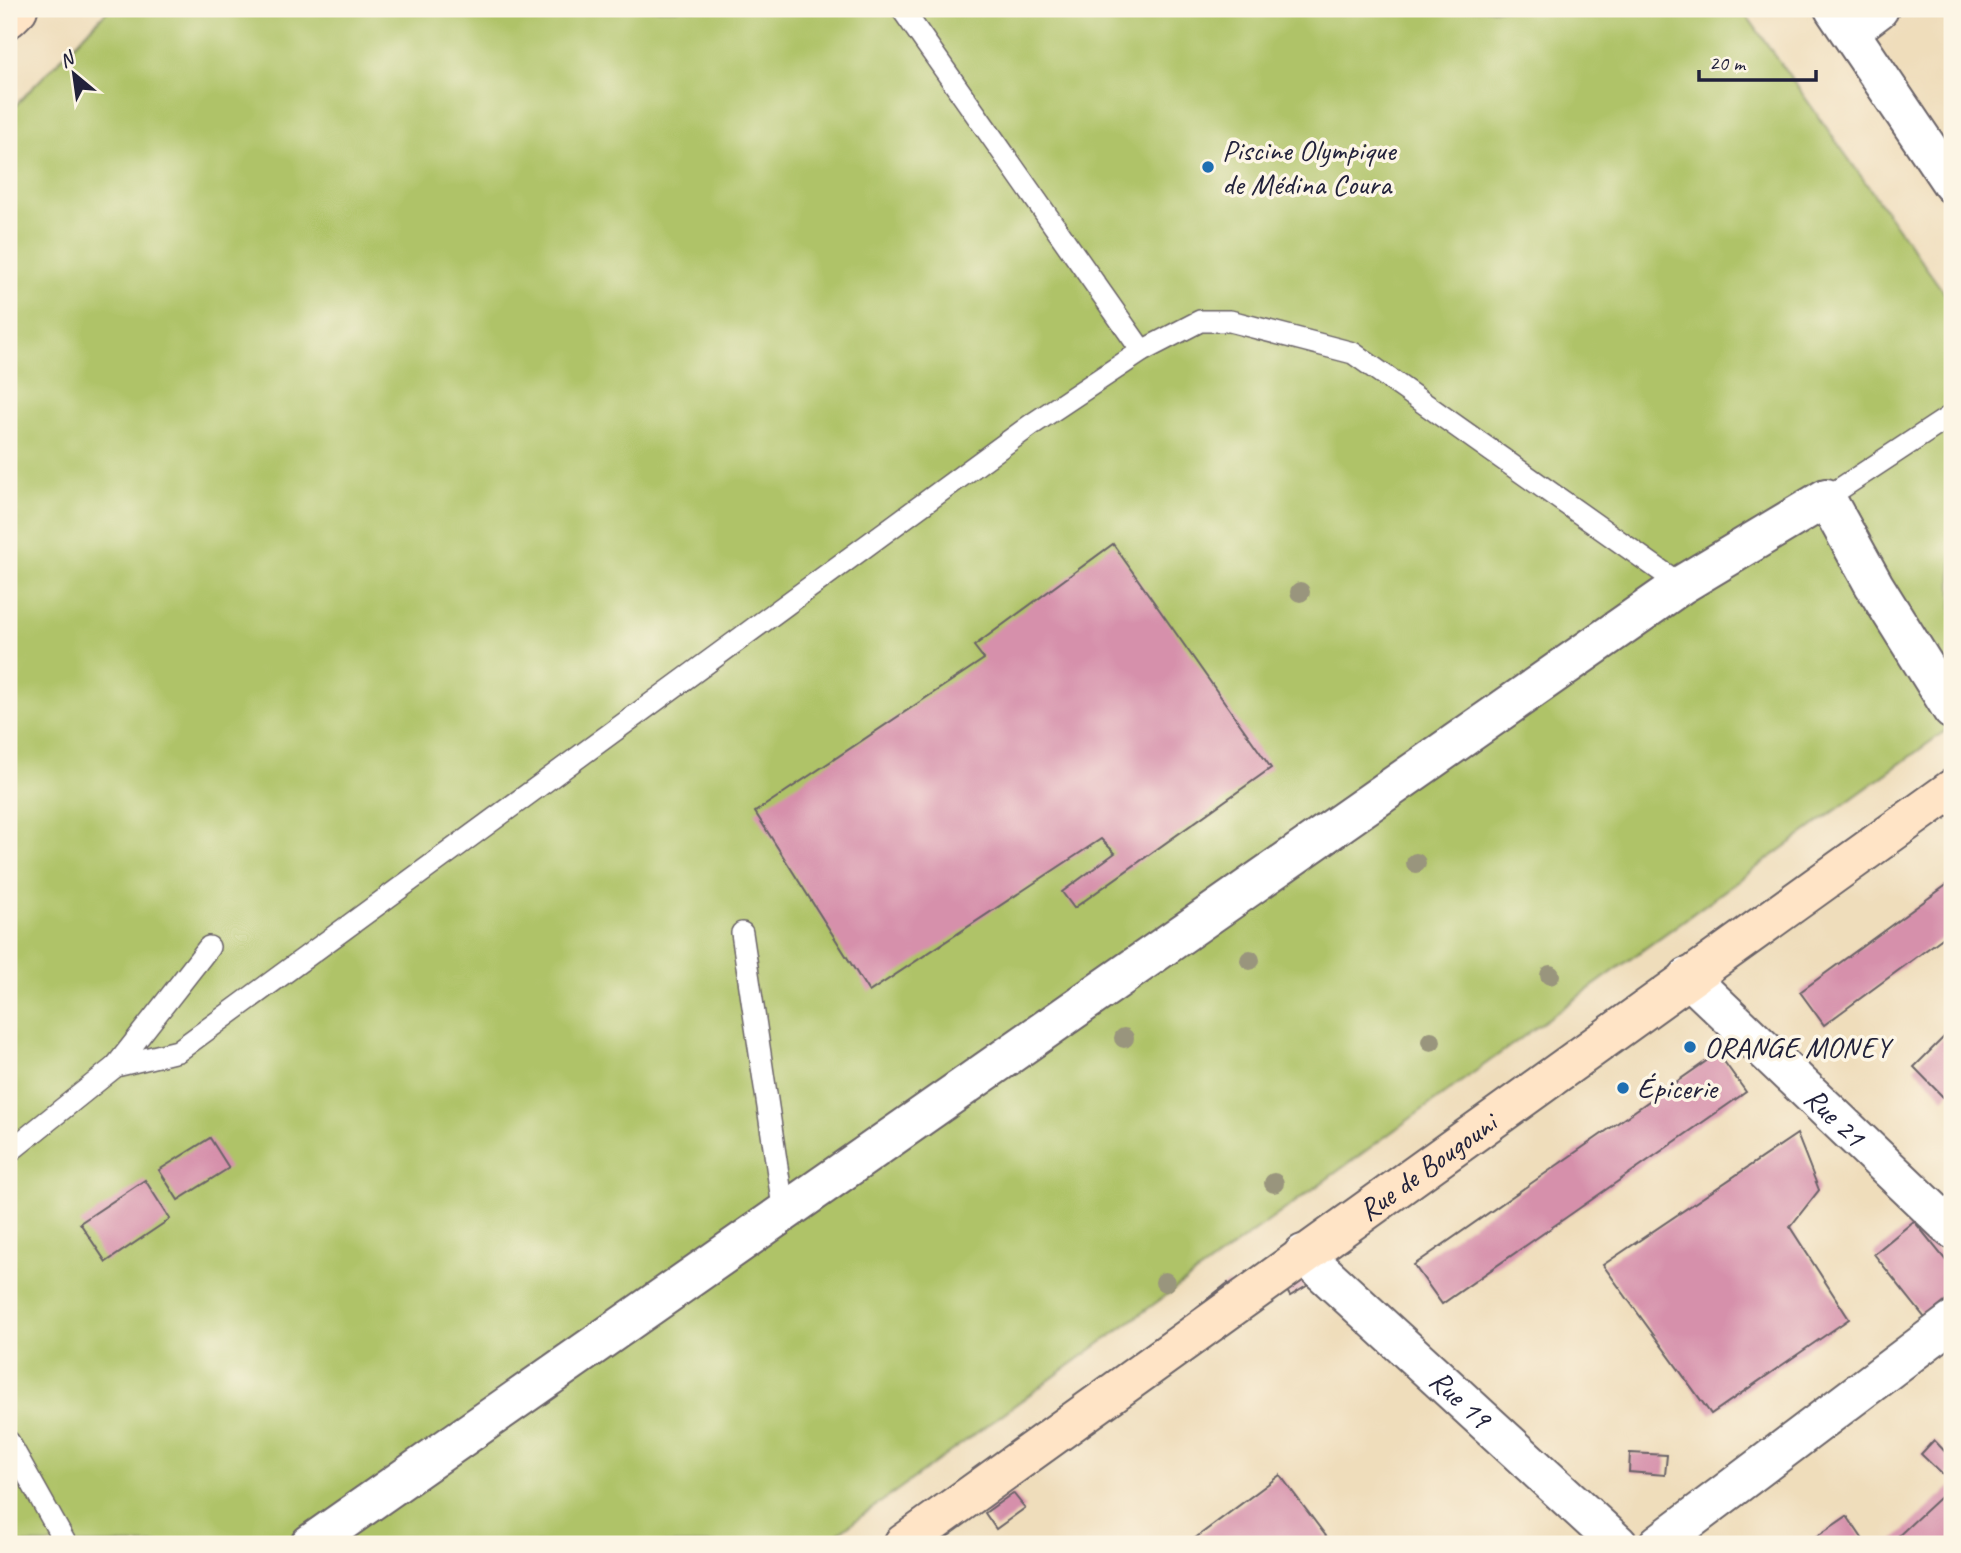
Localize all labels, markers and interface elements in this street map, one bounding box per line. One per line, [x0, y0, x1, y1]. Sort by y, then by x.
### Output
north arrow [38, 38, 108, 108]
scale bar [1699, 38, 1816, 82]
text: N [55, 45, 80, 73]
text: 20 m [1709, 50, 1747, 76]
place label: Piscine Olympique de Médina Coura [1222, 131, 1398, 203]
marker: Piscine Olympique de Médina Coura [1200, 159, 1216, 175]
place label: ORANGE MONEY [1704, 1028, 1894, 1066]
marker: ORANGE MONEY [1682, 1039, 1698, 1055]
place label: Épicerie [1637, 1069, 1719, 1107]
street label: Rue 21 [1796, 1079, 1874, 1156]
marker: Épicerie [1615, 1080, 1631, 1096]
street label: Rue de Bougouni [1351, 1102, 1506, 1229]
street label: Rue 19 [1422, 1361, 1501, 1438]

